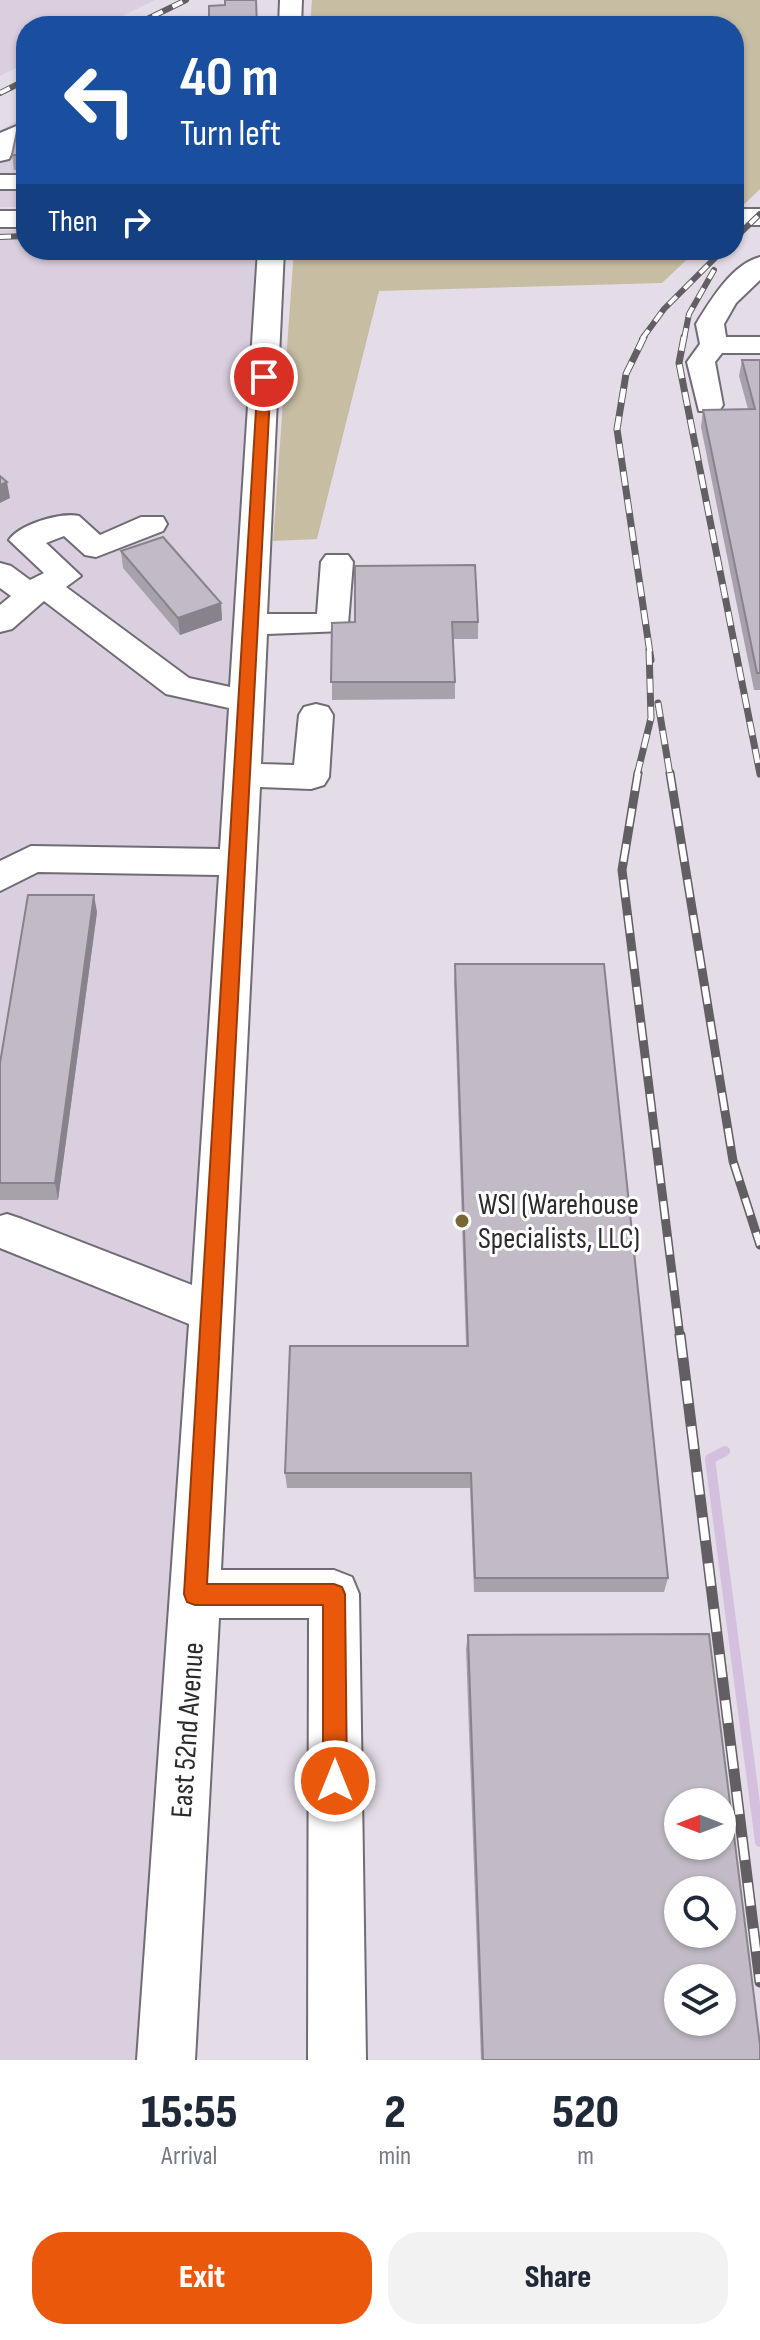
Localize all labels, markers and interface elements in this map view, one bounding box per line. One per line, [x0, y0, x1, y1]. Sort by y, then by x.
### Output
text: 40 m [180, 45, 279, 112]
icon: left [48, 48, 152, 152]
text: Turn left [180, 113, 281, 156]
icon: right [114, 200, 158, 244]
text: Then [48, 204, 98, 240]
pin [230, 343, 298, 411]
icon: arrive [242, 355, 286, 399]
place label: WSI (Warehouse Specialists, LLC) [478, 1187, 640, 1257]
marker: WSI (Warehouse Specialists, LLC) [453, 1212, 471, 1230]
street label: East 52nd Avenue [164, 1641, 212, 1819]
position arrow [293, 1739, 377, 1823]
north arrow [664, 1788, 736, 1860]
map controls [664, 1788, 736, 2036]
button: search [664, 1876, 736, 1948]
button: layers [664, 1964, 736, 2036]
text: 15:55 [141, 2084, 238, 2141]
text: 2 [384, 2084, 406, 2141]
text: 520 [552, 2084, 619, 2141]
text: Arrival [161, 2141, 217, 2172]
text: min [379, 2141, 411, 2172]
text: m [577, 2141, 594, 2172]
button: Exit [32, 2232, 372, 2324]
button: Share [388, 2232, 728, 2324]

